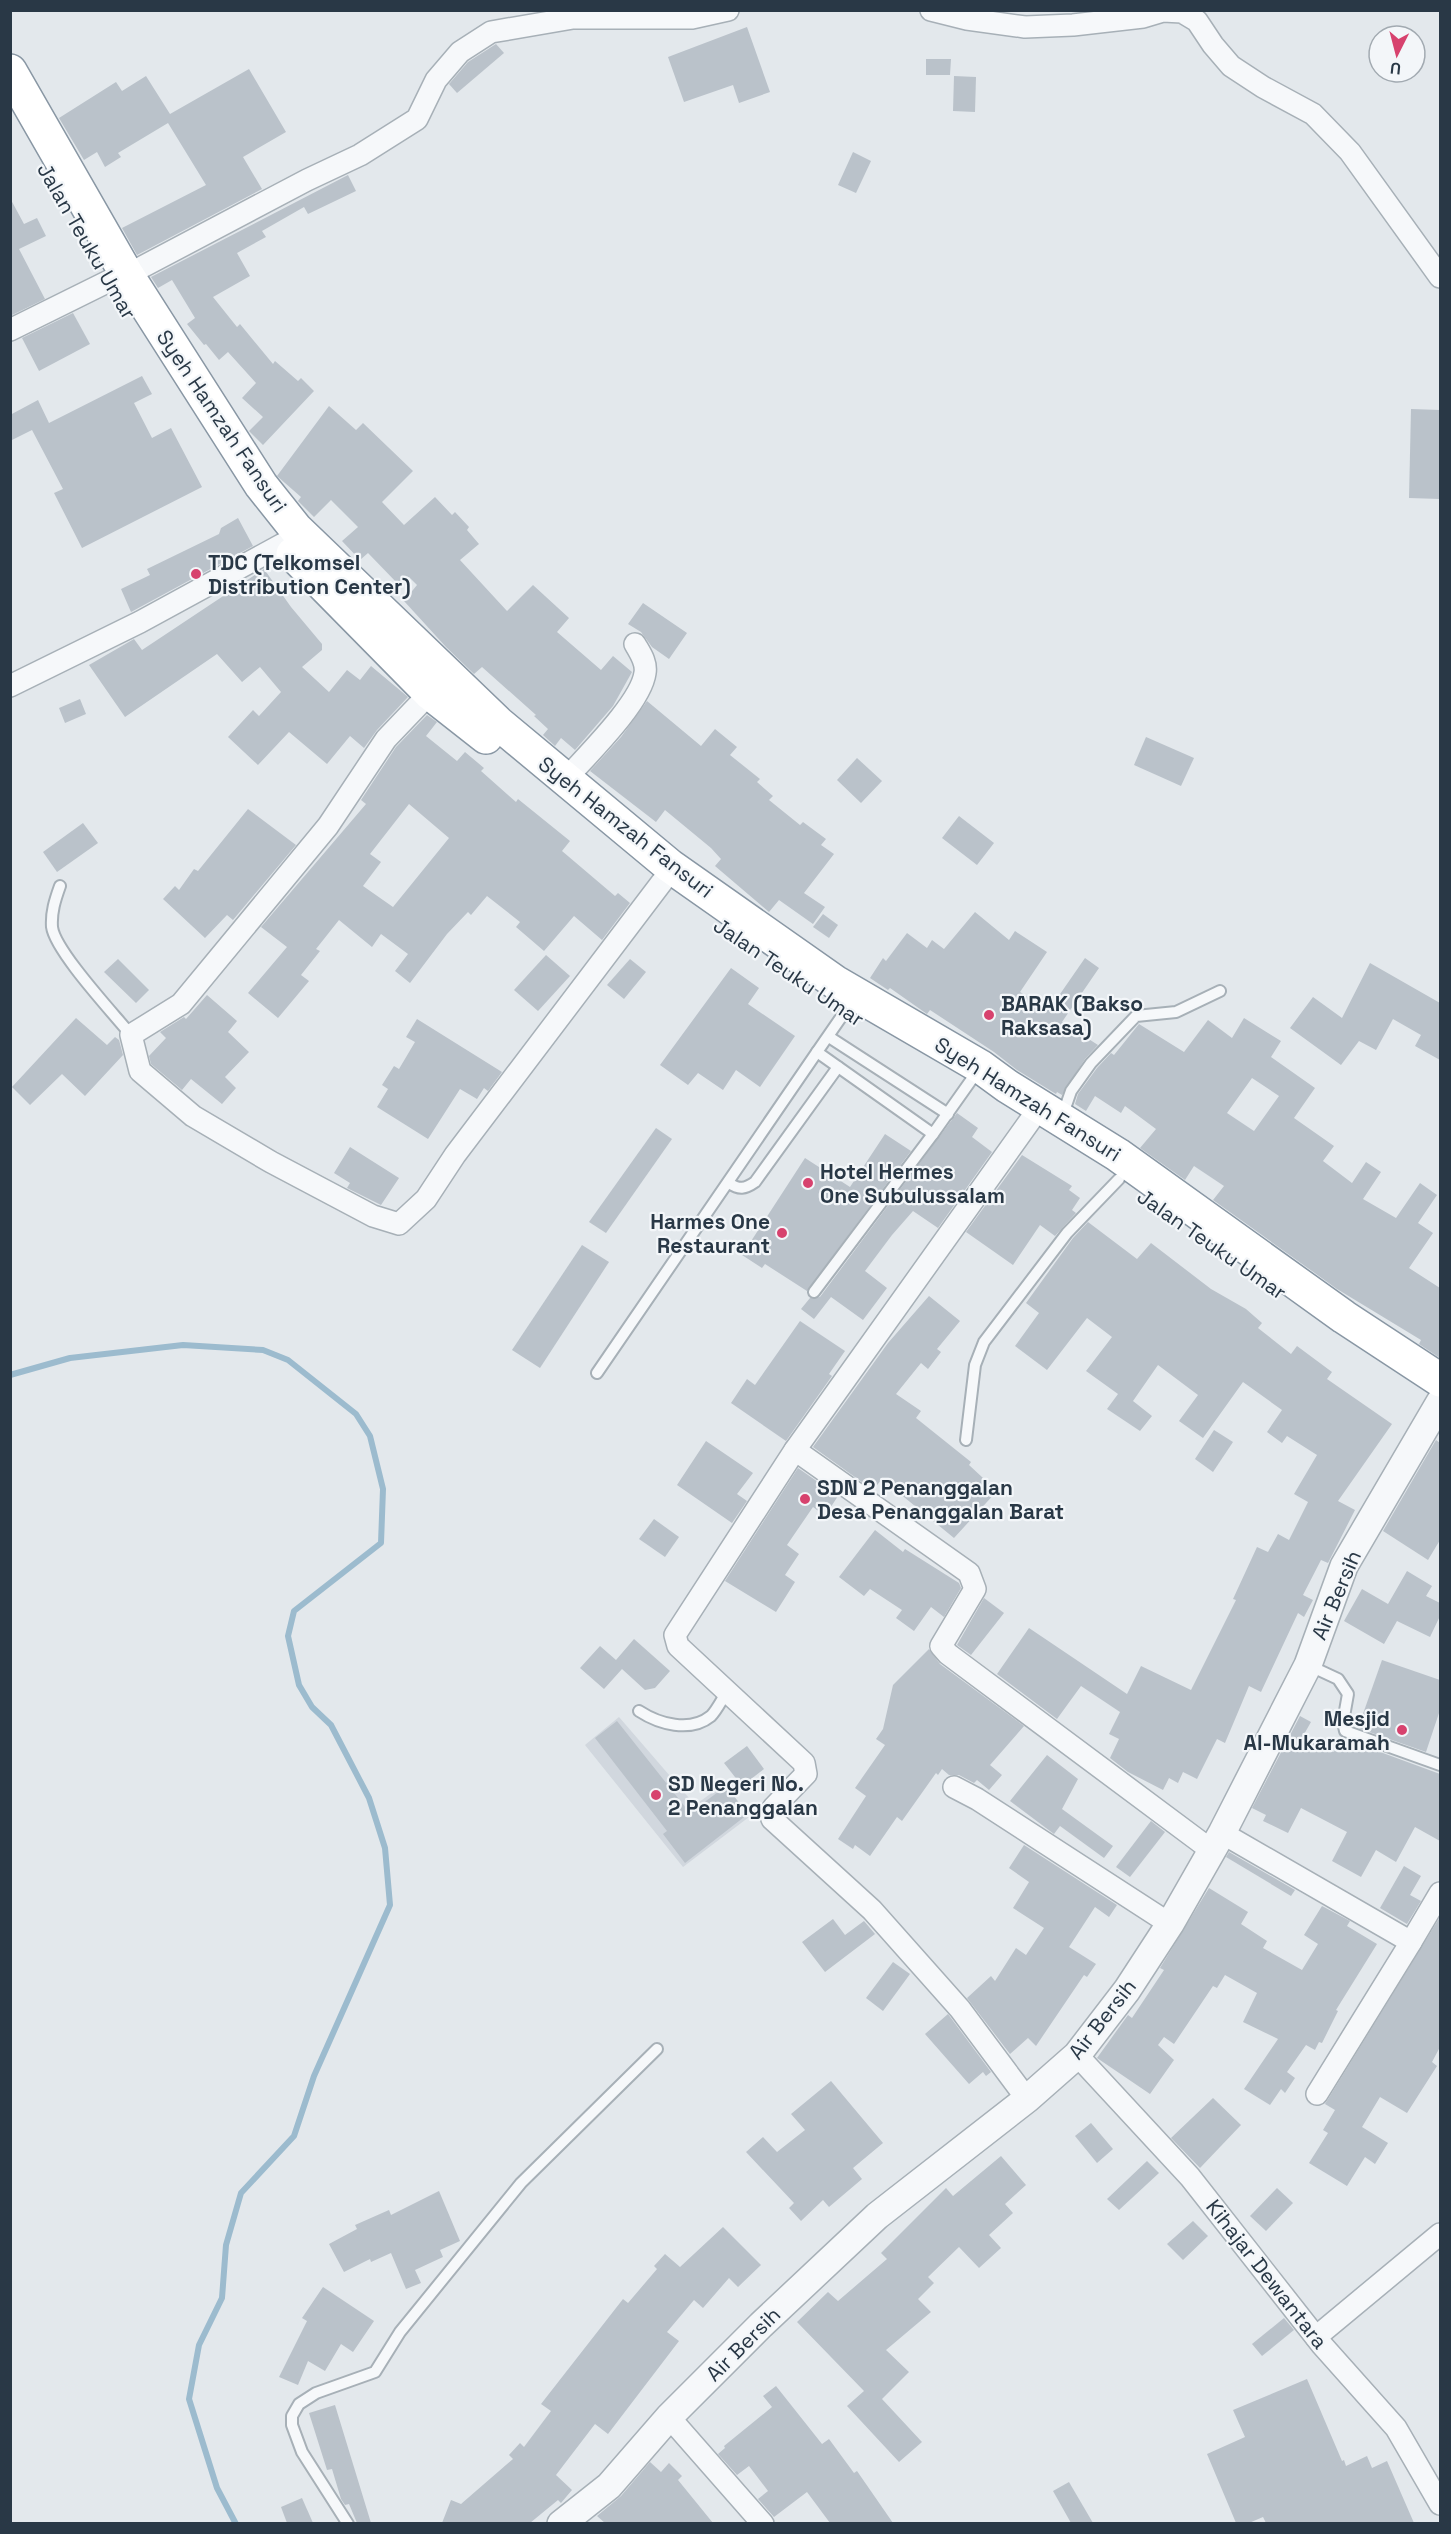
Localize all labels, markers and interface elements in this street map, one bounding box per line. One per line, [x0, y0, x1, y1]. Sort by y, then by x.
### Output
north arrow [1367, 24, 1427, 84]
text: U [1389, 57, 1402, 79]
street label: Jalan Teuku Umar [31, 158, 143, 324]
street label: Syeh Hamzah Fansuri [151, 324, 293, 518]
place label: TDC (Telkomsel Distribution Center) [208, 549, 411, 600]
marker: TDC (Telkomsel Distribution Center) [189, 567, 203, 581]
street label: Syeh Hamzah Fansuri [533, 750, 719, 904]
street label: Jalan Teuku Umar [708, 912, 870, 1032]
place label: BARAK (Bakso Raksasa) [1001, 990, 1143, 1041]
marker: BARAK (Bakso Raksasa) [982, 1008, 996, 1022]
street label: Syeh Hamzah Fansuri [930, 1031, 1126, 1167]
place label: Hotel Hermes One Subulussalam [820, 1158, 1005, 1209]
marker: Hotel Hermes One Subulussalam [801, 1176, 815, 1190]
street label: Jalan Teuku Umar [1132, 1182, 1292, 1306]
place label: Harmes One Restaurant [650, 1208, 770, 1259]
marker: Harmes One Restaurant [775, 1226, 789, 1240]
place label: SDN 2 Penanggalan Desa Penanggalan Barat [817, 1474, 1064, 1525]
marker: SDN 2 Penanggalan Desa Penanggalan Barat [798, 1492, 812, 1506]
street label: Air Bersih [1305, 1546, 1367, 1644]
place label: Mesjid Al-Mukaramah [1244, 1705, 1390, 1756]
marker: Mesjid Al-Mukaramah [1395, 1723, 1409, 1737]
place label: SD Negeri No. 2 Penanggalan [668, 1770, 818, 1821]
marker: SD Negeri No. 2 Penanggalan [649, 1788, 663, 1802]
street label: Air Bersih [1062, 1973, 1142, 2065]
street label: Kihajar Dewantara [1200, 2194, 1334, 2354]
street label: Air Bersih [700, 2301, 786, 2387]

